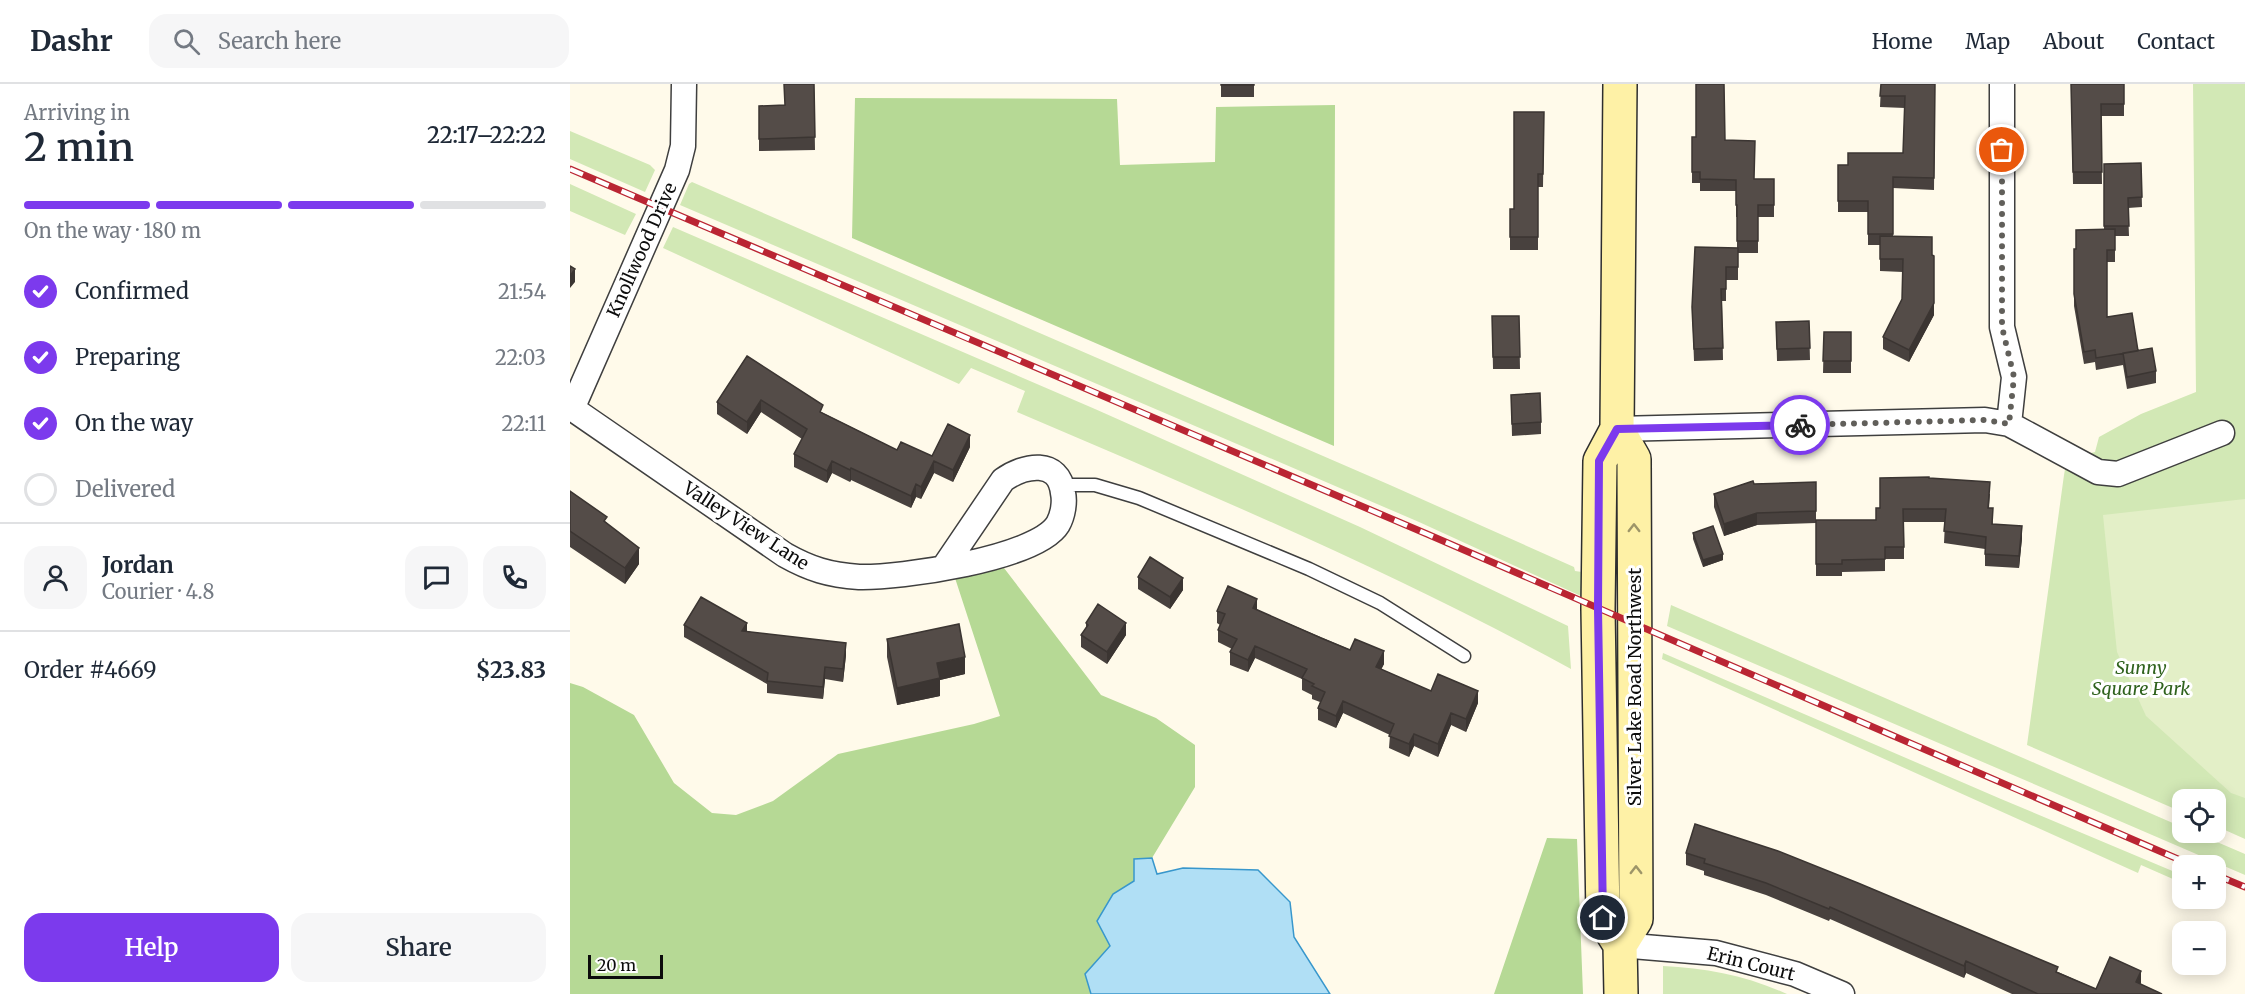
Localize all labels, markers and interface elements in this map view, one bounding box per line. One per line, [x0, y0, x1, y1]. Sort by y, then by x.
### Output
search box [149, 14, 569, 68]
text: Dashr [30, 23, 113, 59]
icon: search [170, 25, 203, 58]
text: Search here [218, 27, 341, 55]
text: Home [1872, 28, 1932, 55]
text: Map [1965, 28, 2010, 55]
text: About [2043, 28, 2104, 55]
text: Contact [2137, 28, 2215, 55]
text: Arriving in [24, 100, 130, 125]
text: 22:17–22:22 [427, 121, 546, 149]
text: 2 min [24, 123, 134, 172]
pin [1976, 124, 2027, 175]
icon: bag [1985, 133, 2018, 166]
street label: Knollwood Drive [602, 179, 682, 321]
text: On the way · 180 m [24, 218, 201, 243]
icon: check [24, 275, 57, 308]
text: Confirmed [75, 277, 189, 305]
text: 21:54 [498, 279, 546, 304]
icon: check [24, 341, 57, 374]
text: Preparing [75, 343, 180, 371]
text: 22:03 [495, 345, 546, 370]
courier [1770, 395, 1830, 455]
icon: check [24, 407, 57, 440]
text: On the way [75, 409, 193, 437]
icon: bike [1784, 409, 1817, 442]
text: 22:11 [501, 411, 546, 436]
text: Delivered [75, 475, 175, 503]
street label: Valley View Lane [678, 476, 814, 575]
one-way arrow [1628, 523, 1640, 532]
button: person [24, 546, 87, 609]
button: chat [405, 546, 468, 609]
button: phone [483, 546, 546, 609]
text: Jordan [102, 551, 174, 579]
street label: Silver Lake Road Northwest [1623, 568, 1646, 806]
text: Courier · 4.8 [102, 579, 214, 604]
text: Order #4669 [24, 656, 157, 684]
text: $23.83 [476, 656, 546, 684]
park label: Sunny Square Park [2092, 656, 2190, 700]
map controls [2172, 789, 2226, 975]
button: locate [2172, 789, 2226, 843]
button: + [2172, 855, 2226, 909]
one-way arrow [1630, 865, 1642, 874]
pin [1577, 892, 1628, 943]
icon: home [1586, 901, 1619, 934]
button: Help [24, 913, 279, 982]
button: Share [291, 913, 546, 982]
button: − [2172, 921, 2226, 975]
street label: Erin Court [1705, 941, 1798, 986]
scale bar [588, 952, 663, 980]
text: 20 m [597, 955, 636, 975]

